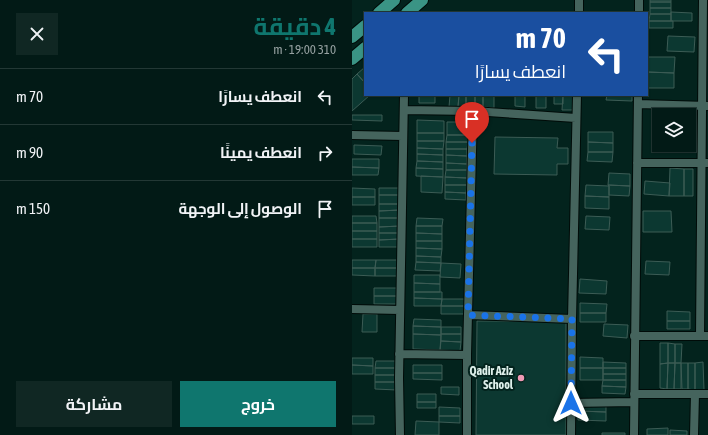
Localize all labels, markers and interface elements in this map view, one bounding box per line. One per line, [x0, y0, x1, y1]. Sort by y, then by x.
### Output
button: close [16, 13, 58, 55]
text: 4 دقيقة [254, 13, 336, 40]
text: 70 m [516, 22, 566, 54]
icon: left [580, 28, 632, 80]
text: 310 m · 19:00 [273, 42, 336, 57]
text: انعطف يسارًا [475, 61, 566, 82]
icon: left [314, 86, 336, 108]
text: 70 m [16, 88, 43, 105]
text: انعطف يسارًا [218, 88, 302, 105]
pin [455, 102, 489, 143]
icon: arrive [461, 108, 483, 130]
map controls [652, 108, 696, 152]
button: layers [652, 108, 696, 152]
icon: right [314, 142, 336, 164]
text: 90 m [16, 144, 43, 161]
text: انعطف يمينًا [220, 144, 302, 161]
icon: arrive [314, 198, 336, 220]
text: 150 m [16, 200, 50, 217]
text: الوصول إلى الوجهة [178, 200, 302, 217]
place label: Qadir Aziz School [469, 364, 514, 392]
marker: Qadir Aziz School [516, 373, 526, 383]
button: مشاركة [16, 381, 172, 427]
button: خروج [180, 381, 336, 427]
position arrow [550, 382, 592, 424]

